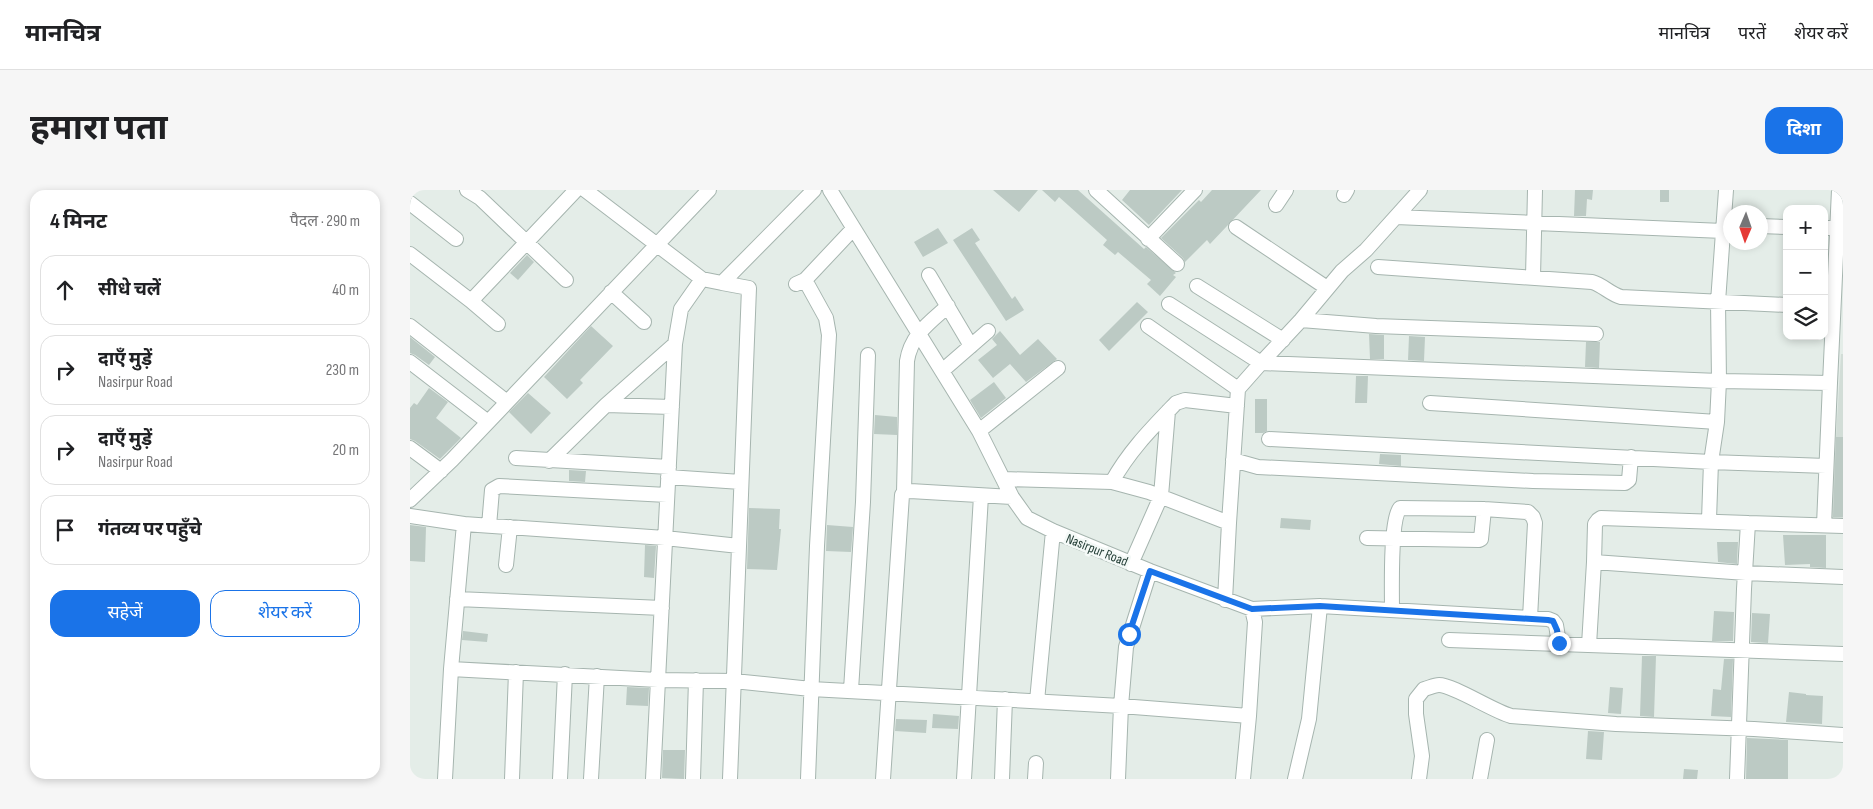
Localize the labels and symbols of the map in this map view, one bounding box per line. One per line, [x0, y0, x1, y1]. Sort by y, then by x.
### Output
north arrow [1723, 205, 1768, 250]
street label: Nasirpur Road [1063, 530, 1131, 570]
route start [1118, 623, 1141, 646]
route end [1548, 632, 1571, 655]

